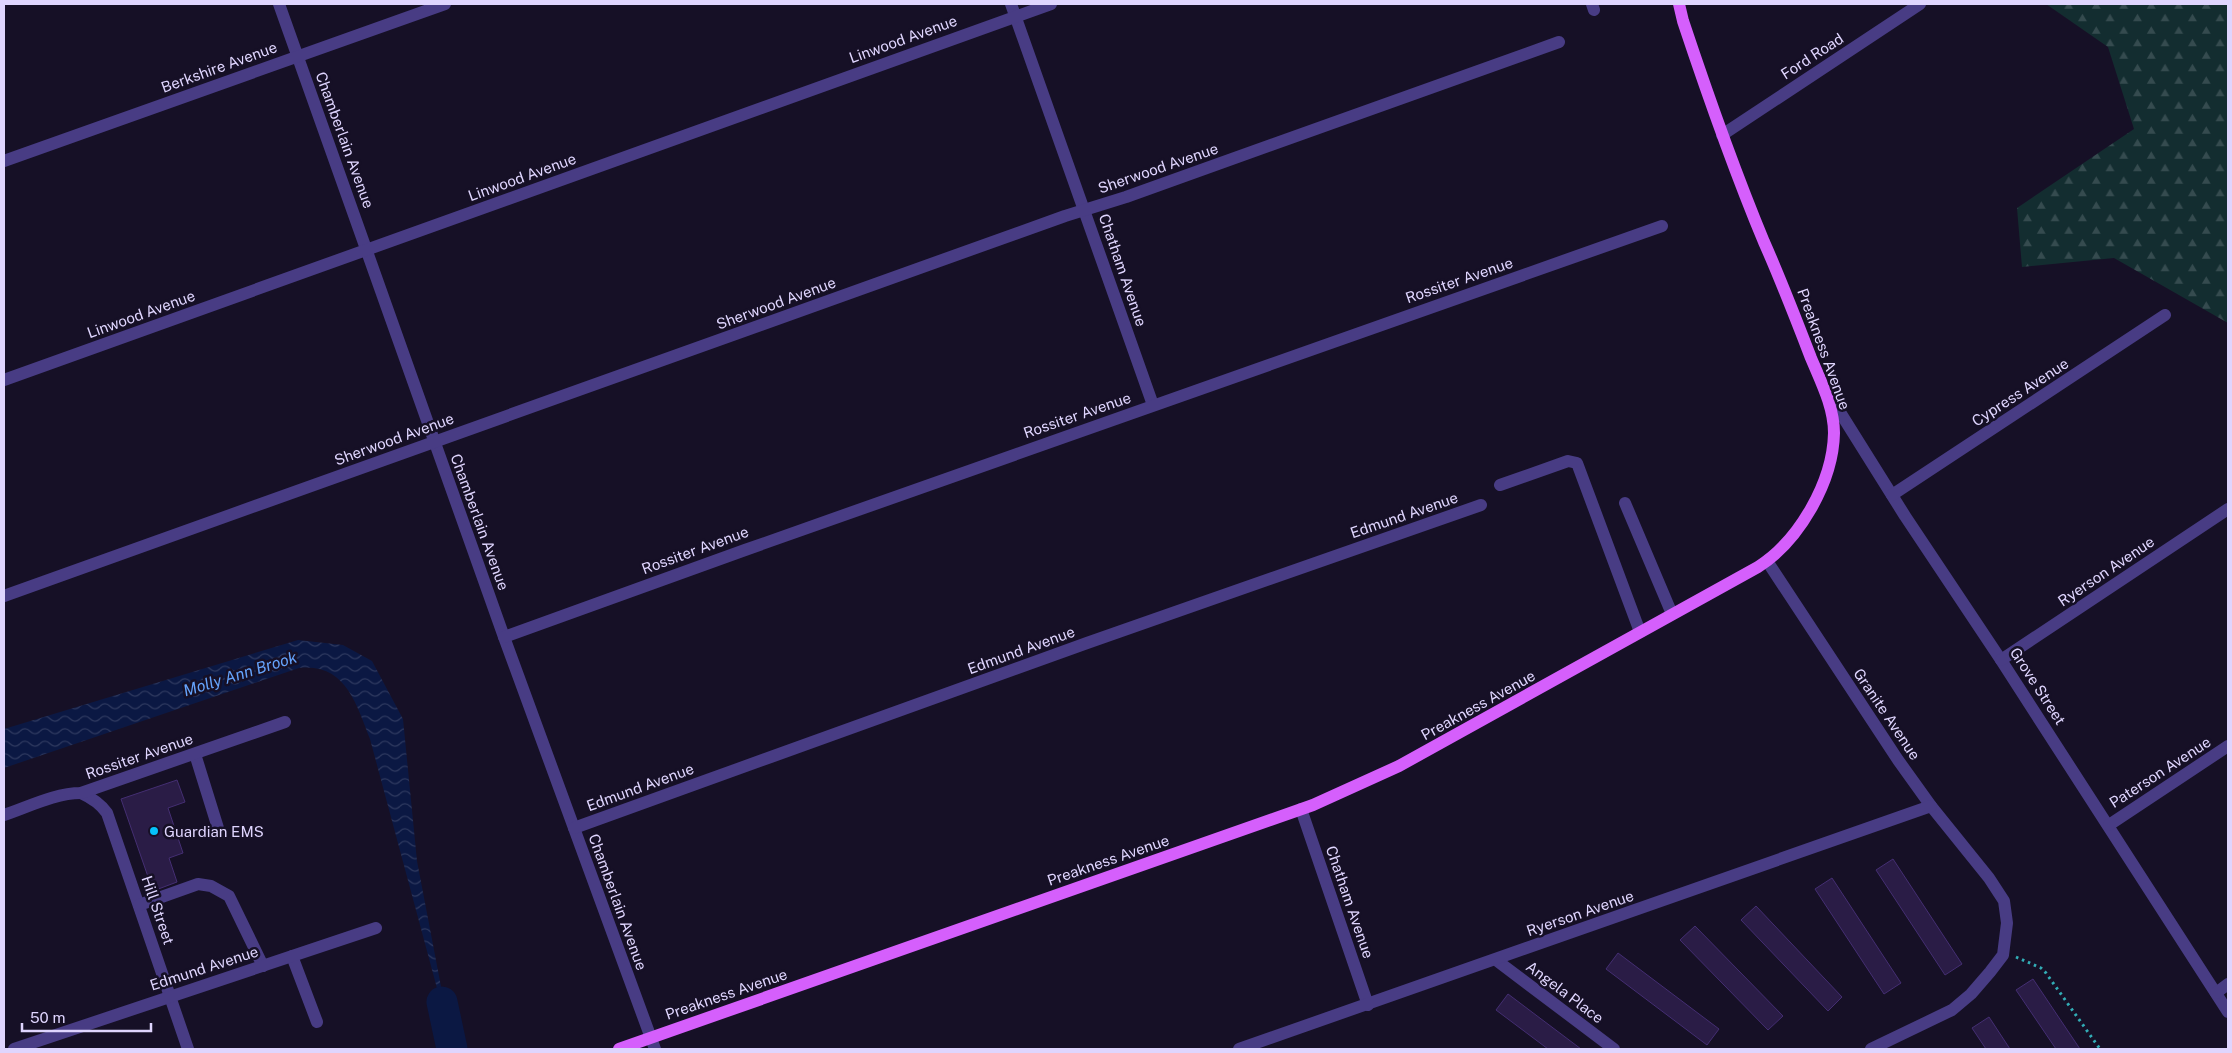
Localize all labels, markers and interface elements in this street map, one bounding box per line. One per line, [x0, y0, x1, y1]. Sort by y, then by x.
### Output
street label: Linwood Avenue [847, 12, 959, 66]
street label: Ford Road [1778, 30, 1846, 82]
street label: Berkshire Avenue [159, 38, 279, 96]
street label: Chamberlain Avenue [312, 69, 378, 211]
street label: Sherwood Avenue [1096, 139, 1220, 197]
street label: Linwood Avenue [466, 150, 578, 204]
street label: Chatham Avenue [1096, 212, 1150, 328]
street label: Rossiter Avenue [1403, 254, 1515, 306]
street label: Sherwood Avenue [714, 273, 838, 333]
street label: Preakness Avenue [1794, 286, 1854, 412]
street label: Linwood Avenue [85, 287, 197, 341]
street label: Cypress Avenue [1969, 354, 2071, 430]
street label: Rossiter Avenue [1021, 389, 1133, 441]
street label: Sherwood Avenue [332, 409, 456, 469]
street label: Chamberlain Avenue [447, 451, 513, 593]
street label: Edmund Avenue [1348, 489, 1460, 541]
street label: Rossiter Avenue [639, 523, 751, 577]
street label: Ryerson Avenue [2055, 533, 2157, 609]
street label: Edmund Avenue [965, 623, 1077, 677]
street label: Grove Street [2007, 644, 2069, 728]
water label: Molly Ann Brook [181, 648, 300, 700]
street label: Granite Avenue [1850, 665, 1924, 763]
street label: Preakness Avenue [1418, 667, 1538, 743]
street label: Rossiter Avenue [83, 730, 195, 782]
street label: Paterson Avenue [2106, 733, 2214, 811]
street label: Edmund Avenue [584, 760, 696, 814]
place label: Guardian EMS [164, 823, 264, 840]
marker: Guardian EMS [148, 825, 160, 837]
street label: Chamberlain Avenue [585, 831, 651, 973]
street label: Preakness Avenue [1045, 831, 1171, 889]
street label: Chatham Avenue [1323, 844, 1377, 960]
street label: Hill Street [138, 873, 178, 947]
street label: Ryerson Avenue [1524, 887, 1636, 939]
street label: Edmund Avenue [148, 942, 260, 994]
street label: Angela Place [1523, 957, 1607, 1027]
street label: Preakness Avenue [663, 965, 789, 1023]
scale bar [22, 1000, 151, 1032]
text: 50 m [30, 1009, 65, 1026]

